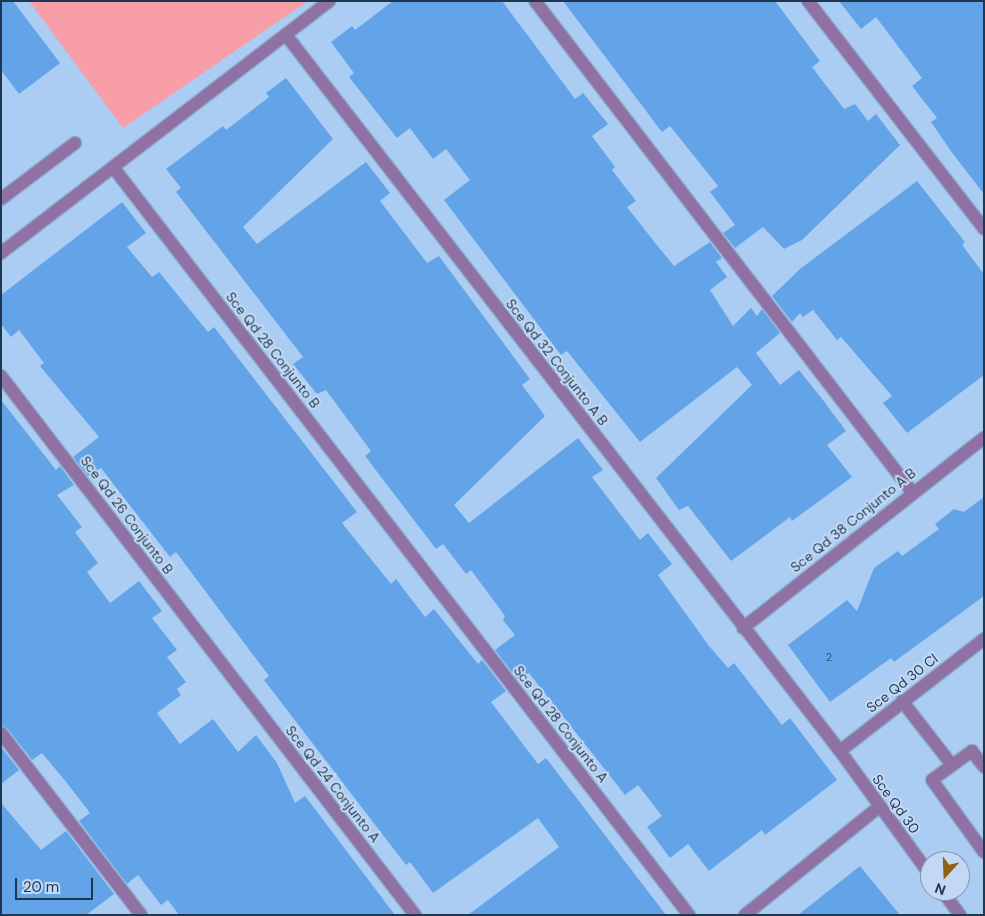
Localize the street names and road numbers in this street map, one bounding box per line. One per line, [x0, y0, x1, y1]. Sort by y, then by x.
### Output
street label: Sce Qd 28 Conjunto B [222, 289, 324, 411]
street label: Sce Qd 32 Conjunto A B [502, 295, 612, 429]
street label: Sce Qd 26 Conjunto B [77, 453, 177, 577]
street label: Sce Qd 38 Conjunto A B [787, 464, 919, 576]
street label: Sce Qd 30 Cl [863, 650, 941, 716]
street label: Sce Qd 28 Conjunto A [510, 662, 612, 786]
street label: Sce Qd 24 Conjunto A [282, 722, 384, 846]
street label: Sce Qd 30 [869, 771, 923, 837]

